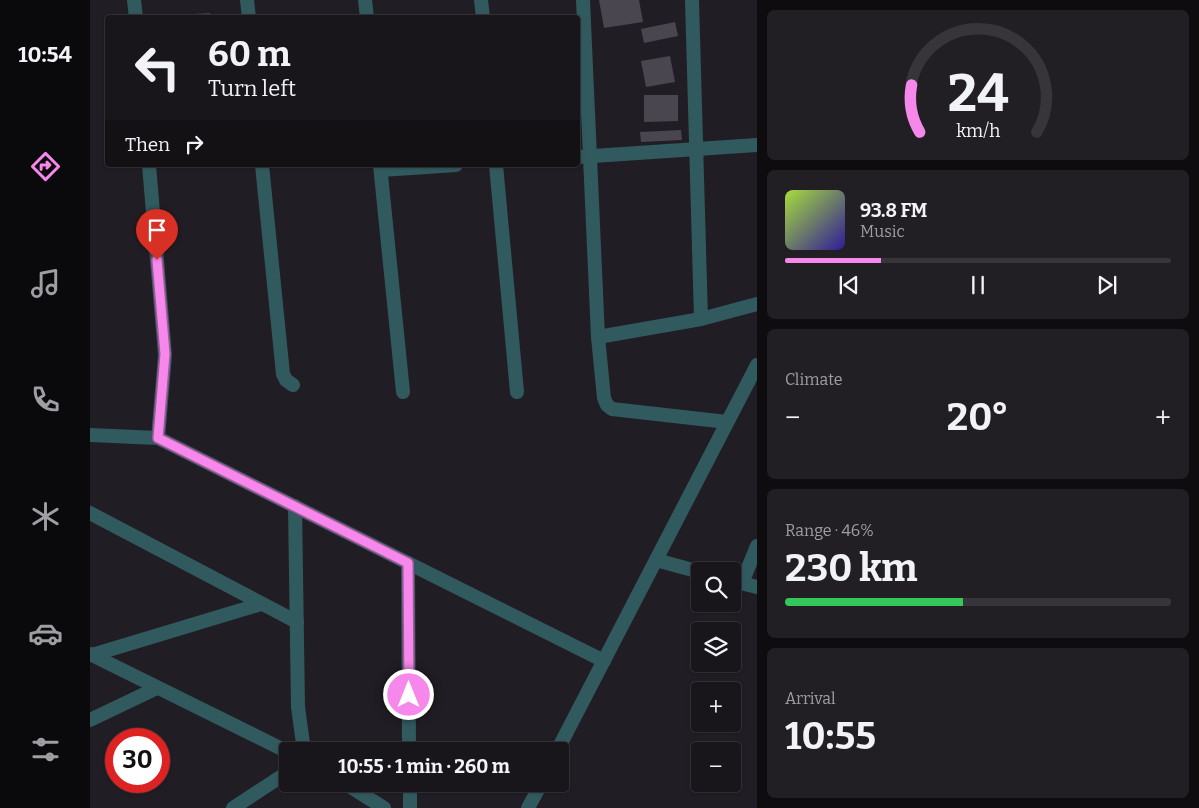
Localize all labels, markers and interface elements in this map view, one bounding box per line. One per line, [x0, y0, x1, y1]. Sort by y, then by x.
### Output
text: 60 m [208, 33, 291, 75]
icon: left [125, 35, 190, 100]
text: 10:54 [18, 41, 72, 68]
text: 24 [948, 62, 1009, 125]
text: Turn left [208, 75, 296, 102]
text: km/h [956, 120, 1000, 142]
icon: right [180, 130, 208, 158]
text: Then [125, 133, 170, 156]
icon: directions [28, 149, 63, 184]
text: 93.8 FM [860, 199, 927, 222]
pin [136, 209, 178, 260]
icon: arrive [143, 216, 171, 244]
text: Music [860, 222, 905, 241]
icon: music [28, 266, 63, 301]
icon: previous [835, 271, 863, 299]
icon: pause [964, 271, 992, 299]
icon: next [1093, 271, 1121, 299]
text: Climate [785, 370, 843, 389]
icon: phone [28, 382, 63, 417]
text: 20° [947, 394, 1009, 440]
text: − [785, 401, 800, 434]
text: + [1155, 401, 1171, 434]
icon: climate [28, 499, 63, 534]
text: Range · 46% [785, 521, 874, 540]
text: 230 km [785, 545, 918, 591]
map controls [691, 562, 741, 792]
button: search [691, 562, 741, 612]
icon: car [28, 616, 63, 651]
button: layers [691, 622, 741, 672]
position arrow [382, 668, 434, 720]
button: + [691, 682, 741, 732]
text: Arrival [785, 689, 836, 708]
text: 10:55 [785, 713, 876, 759]
speed limit sign: 30 [105, 728, 170, 793]
icon: filters [28, 732, 63, 767]
button: − [691, 742, 741, 792]
text: 10:55 · 1 min · 260 m [338, 755, 510, 778]

